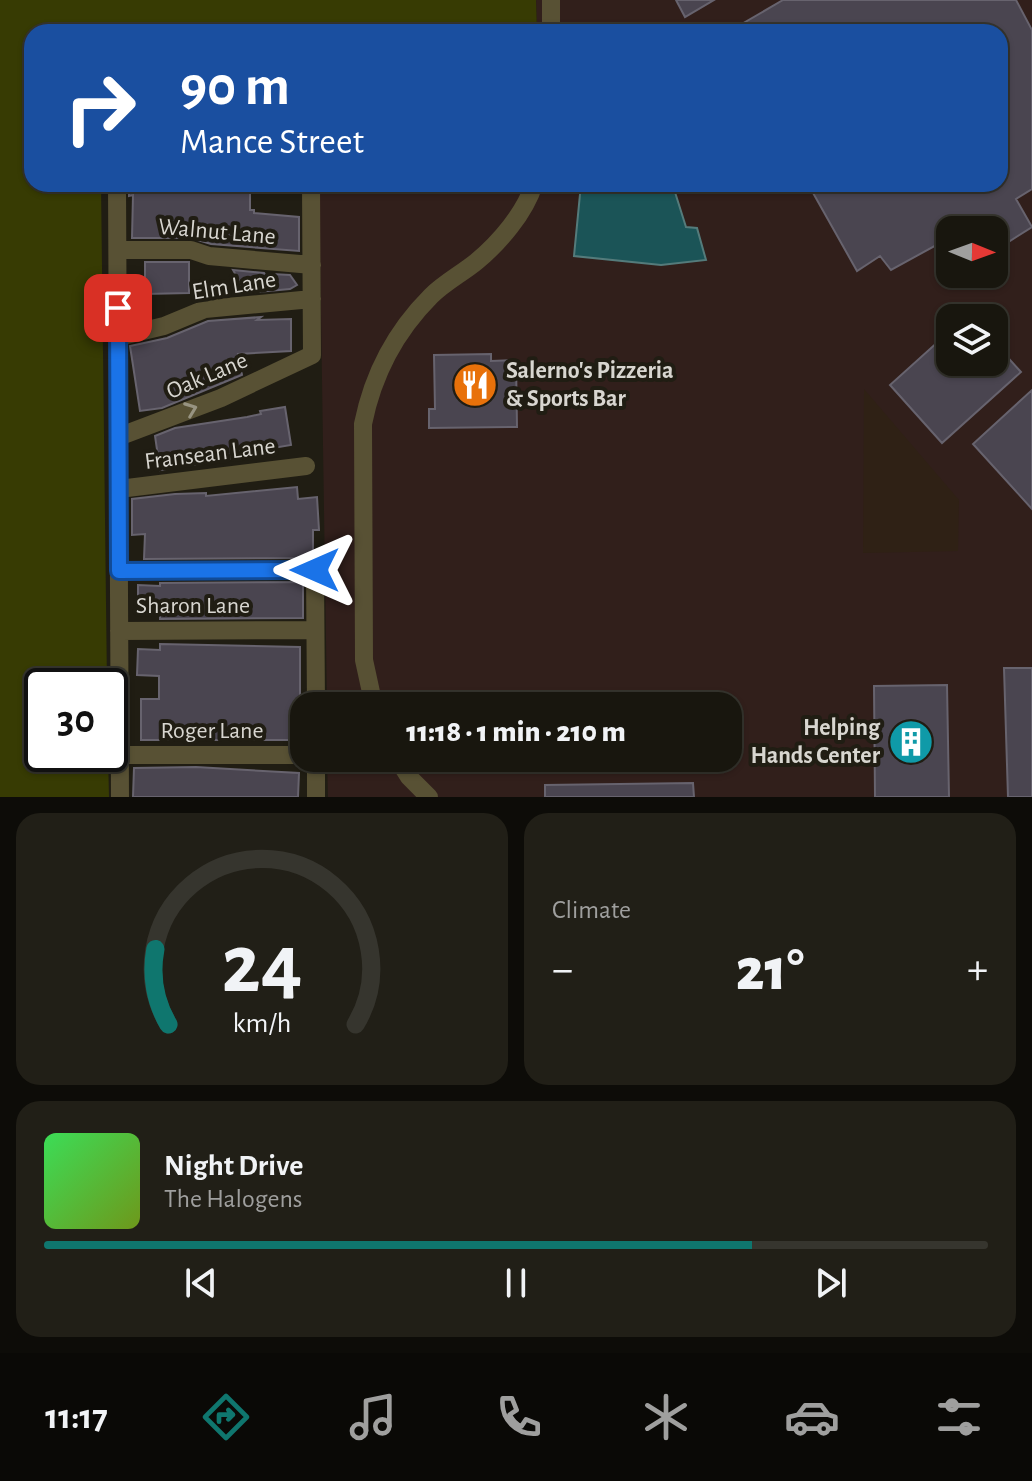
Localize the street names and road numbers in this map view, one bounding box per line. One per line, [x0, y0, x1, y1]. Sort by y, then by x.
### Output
street label: Walnut Lane [157, 215, 277, 249]
street label: Elm Lane [190, 268, 278, 304]
street label: Oak Lane [163, 348, 251, 404]
street label: Fransean Lane [143, 434, 277, 474]
street label: Sharon Lane [136, 594, 250, 618]
street label: Roger Lane [161, 719, 263, 743]

